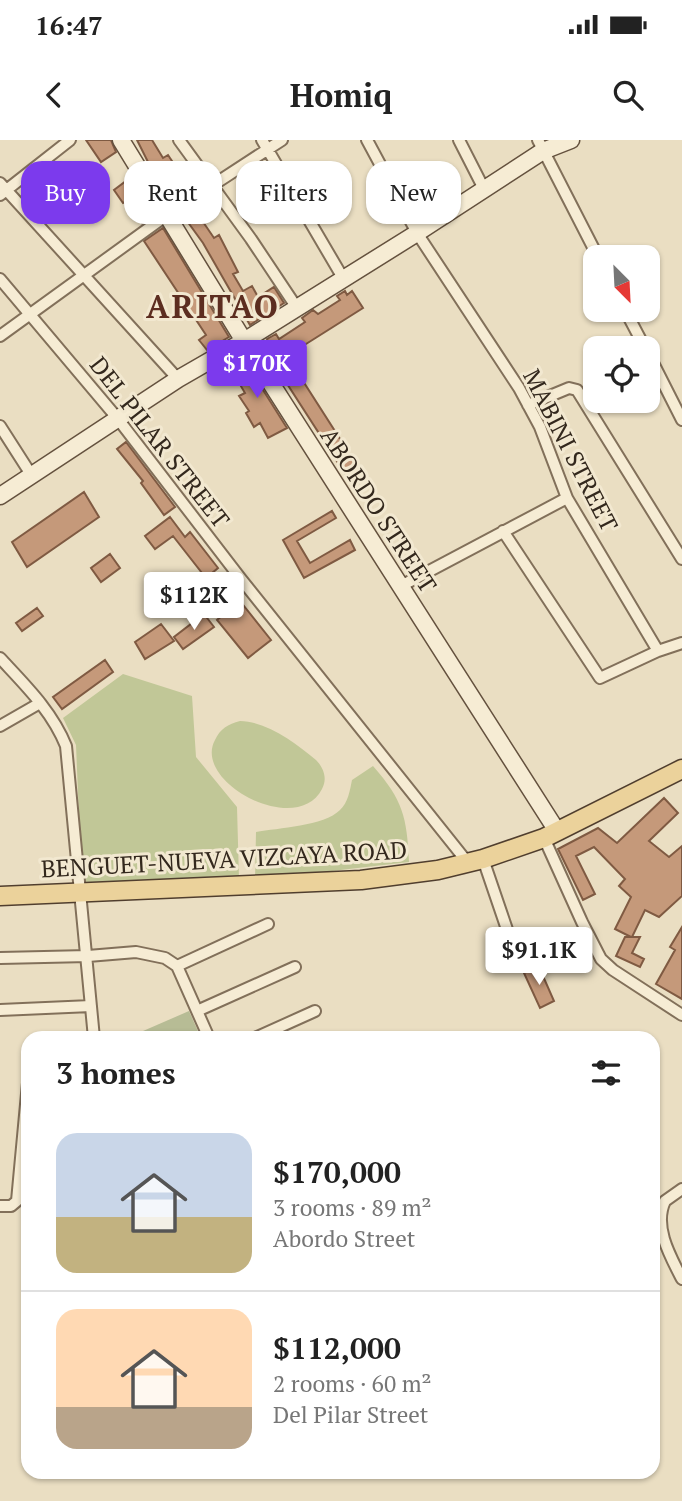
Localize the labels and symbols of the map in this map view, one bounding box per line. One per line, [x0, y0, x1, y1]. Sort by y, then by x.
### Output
north arrow [583, 245, 660, 322]
district label: ARITAO [146, 285, 280, 327]
pin: $170K [208, 341, 306, 400]
street label: DEL PILAR STREET [83, 350, 237, 534]
street label: MABINI STREET [516, 363, 626, 537]
street label: ABORDO STREET [314, 421, 444, 599]
pin: $112K [145, 573, 243, 632]
street label: BENGUET-NUEVA VIZCAYA ROAD [40, 833, 408, 885]
pin: $91.1K [482, 928, 596, 987]

